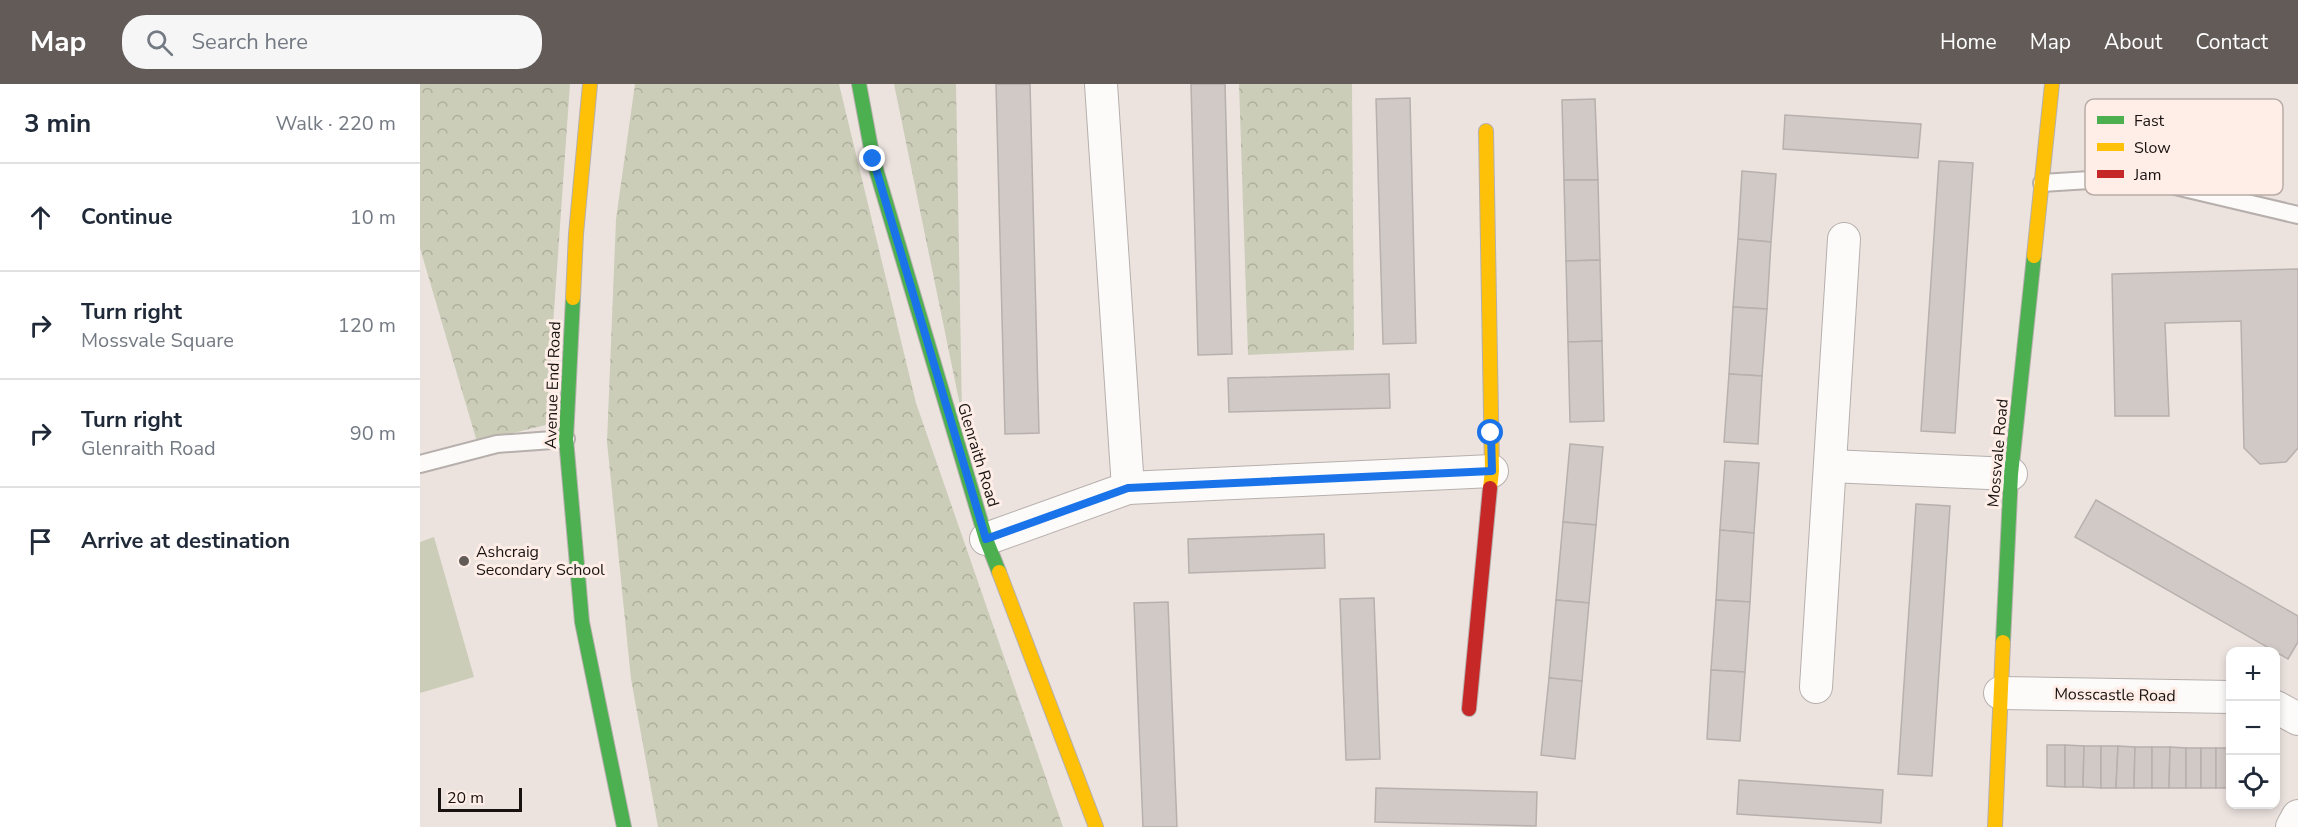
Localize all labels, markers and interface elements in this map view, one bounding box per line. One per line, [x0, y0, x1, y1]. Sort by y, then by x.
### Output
search box [122, 15, 542, 69]
text: Map [30, 23, 86, 61]
icon: search [143, 26, 176, 59]
text: Search here [191, 27, 308, 57]
text: Home [1940, 28, 1997, 56]
text: Map [2030, 28, 2071, 56]
text: About [2104, 28, 2162, 56]
text: Contact [2195, 28, 2268, 56]
legend [2085, 99, 2283, 195]
text: 3 min [24, 106, 91, 141]
text: Walk · 220 m [276, 110, 396, 137]
text: Fast [2134, 110, 2165, 132]
text: Slow [2134, 137, 2171, 159]
route end [859, 145, 885, 171]
text: Jam [2133, 164, 2161, 186]
icon: ahead [24, 201, 57, 234]
text: Continue [81, 202, 172, 232]
text: 10 m [350, 204, 396, 231]
text: Turn right [81, 297, 182, 327]
icon: right [24, 309, 57, 342]
text: 120 m [338, 312, 396, 339]
street label: Avenue End Road [540, 321, 566, 449]
text: Mossvale Square [81, 327, 234, 354]
street label: Mossvale Road [1982, 398, 2014, 508]
street label: Glenraith Road [952, 400, 1004, 510]
text: Turn right [81, 405, 182, 435]
icon: right [24, 417, 57, 450]
route start [1477, 419, 1503, 445]
text: 90 m [350, 420, 396, 447]
text: Glenraith Road [81, 435, 216, 462]
icon: arrive [24, 525, 57, 558]
text: Arrive at destination [81, 526, 290, 556]
place label: Ashcraig Secondary School [476, 541, 605, 581]
marker: Ashcraig Secondary School [457, 554, 471, 568]
map controls [2226, 647, 2280, 809]
button: + [2226, 647, 2280, 701]
street label: Mosscastle Road [2054, 683, 2176, 707]
button: − [2226, 701, 2280, 755]
button: locate [2226, 755, 2280, 809]
scale bar [438, 785, 522, 812]
text: 20 m [447, 787, 484, 809]

